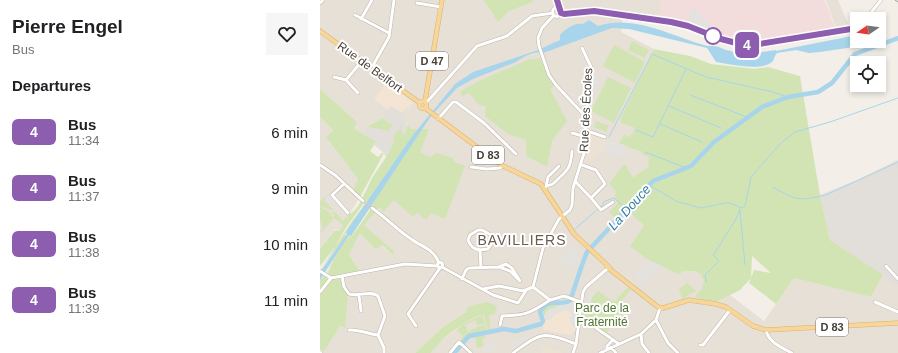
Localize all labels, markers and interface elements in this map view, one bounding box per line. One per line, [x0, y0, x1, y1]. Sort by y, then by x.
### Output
north arrow [850, 12, 886, 48]
map controls [850, 12, 886, 92]
button: heart [266, 13, 308, 55]
text: Pierre Engel [12, 16, 123, 37]
unlabelled marker [704, 27, 722, 45]
line badge: 4 [734, 32, 760, 58]
text: 4 [743, 37, 751, 53]
street label: Rue de Belfort [335, 39, 406, 96]
text: Bus [12, 42, 34, 57]
road number: D 47 [416, 52, 448, 70]
button: locate [850, 56, 886, 92]
street label: Rue des Écoles [576, 68, 595, 152]
text: Departures [12, 77, 91, 94]
text: Bus [68, 116, 96, 133]
text: 4 [30, 124, 38, 140]
text: 6 min [271, 124, 308, 141]
text: 11:34 [68, 133, 100, 148]
road number: D 83 [472, 146, 504, 164]
text: Bus [68, 172, 96, 189]
text: 4 [30, 180, 38, 196]
text: 9 min [271, 180, 308, 197]
water label: La Douce [605, 182, 654, 233]
text: 11:37 [68, 189, 100, 204]
text: Bus [68, 228, 96, 245]
district label: BAVILLIERS [477, 232, 567, 248]
text: 4 [30, 236, 38, 252]
text: 10 min [263, 236, 308, 253]
text: 11:38 [68, 245, 100, 260]
text: Bus [68, 284, 96, 301]
text: 4 [30, 292, 38, 308]
text: 11 min [264, 292, 308, 309]
text: 11:39 [68, 301, 100, 316]
park label: Parc de la Fraternité [575, 301, 629, 329]
road number: D 83 [816, 318, 848, 336]

